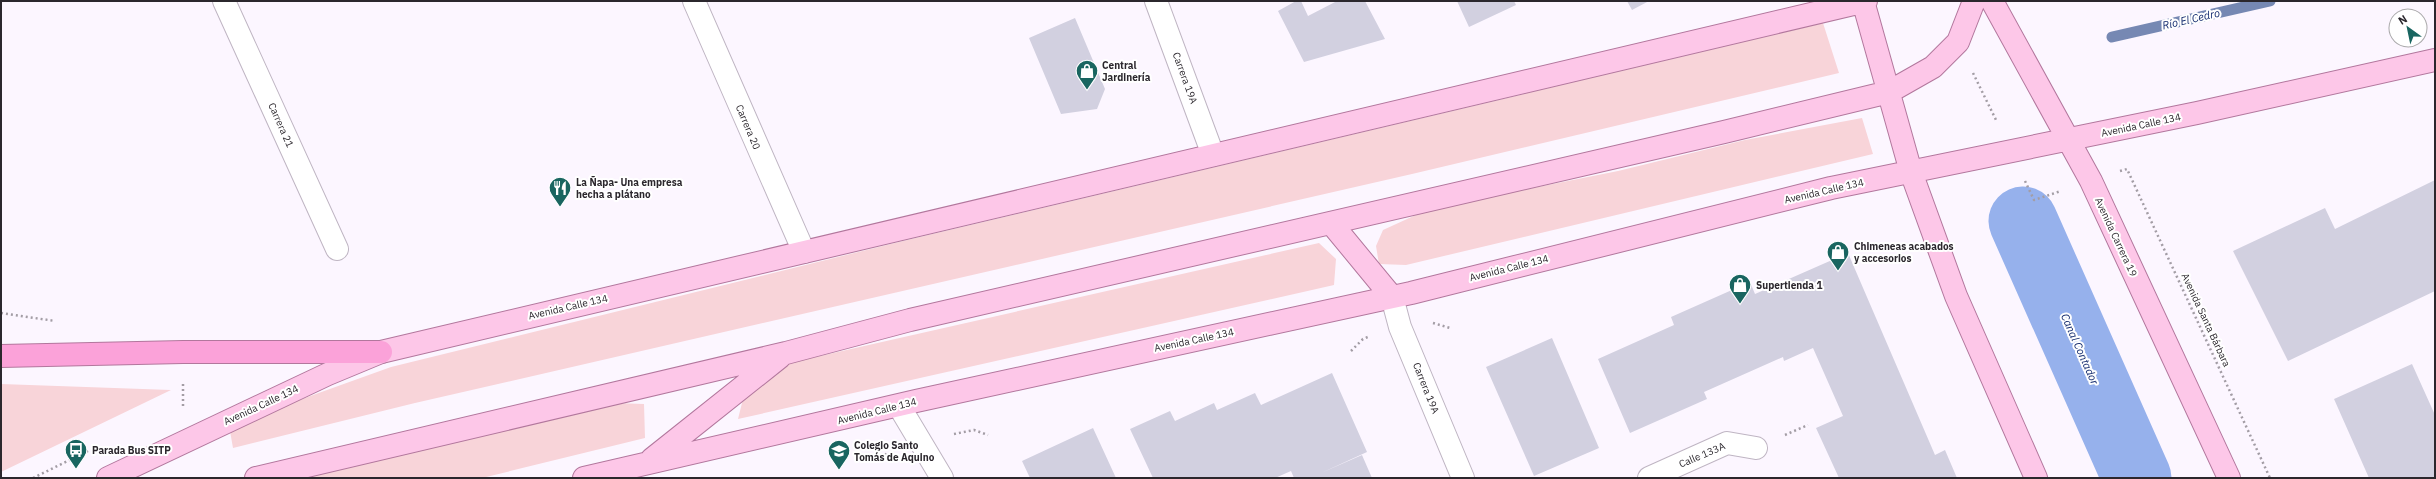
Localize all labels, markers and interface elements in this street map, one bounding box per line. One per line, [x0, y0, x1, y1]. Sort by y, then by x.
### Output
water label: Río El Cedro [2161, 6, 2221, 32]
north arrow [2388, 8, 2428, 48]
text: N [2395, 12, 2410, 28]
street label: Carrera 19A [1170, 50, 1201, 106]
shop icon: Central Jardinería [1074, 58, 1100, 91]
place label: Central Jardinería [1102, 59, 1151, 84]
street label: Carrera 21 [265, 101, 297, 149]
street label: Carrera 20 [733, 103, 763, 151]
street label: Avenida Calle 134 [2100, 110, 2182, 140]
restaurant icon: La Ñapa- Una empresa hecha a plátano [547, 175, 573, 208]
place label: La Ñapa- Una empresa hecha a plátano [576, 176, 683, 201]
street label: Avenida Calle 134 [1783, 176, 1865, 206]
street label: Avenida Carrera 19 [2092, 195, 2140, 279]
shop icon: Chimeneas acabados y accesorios [1825, 239, 1851, 272]
place label: Chimeneas acabados y accesorios [1854, 240, 1954, 265]
street label: Avenida Calle 134 [1468, 252, 1550, 284]
street label: Avenida Santa Bárbara [2179, 271, 2234, 370]
shop icon: Supertienda 1 [1727, 272, 1753, 305]
place label: Supertienda 1 [1756, 279, 1822, 292]
street label: Avenida Calle 134 [527, 292, 609, 322]
water label: Canal Contador [2058, 311, 2102, 388]
street label: Avenida Calle 134 [1153, 325, 1235, 355]
street label: Carrera 19A [1410, 360, 1442, 416]
street label: Avenida Calle 134 [222, 382, 300, 428]
street label: Avenida Calle 134 [836, 395, 918, 427]
bus stop icon: Parada Bus SITP [63, 437, 89, 470]
school or university icon: Colegio Santo Tomás de Aquino [826, 438, 852, 471]
place label: Colegio Santo Tomás de Aquino [854, 439, 935, 464]
street label: Calle 133A [1677, 439, 1728, 471]
place label: Parada Bus SITP [92, 444, 171, 457]

